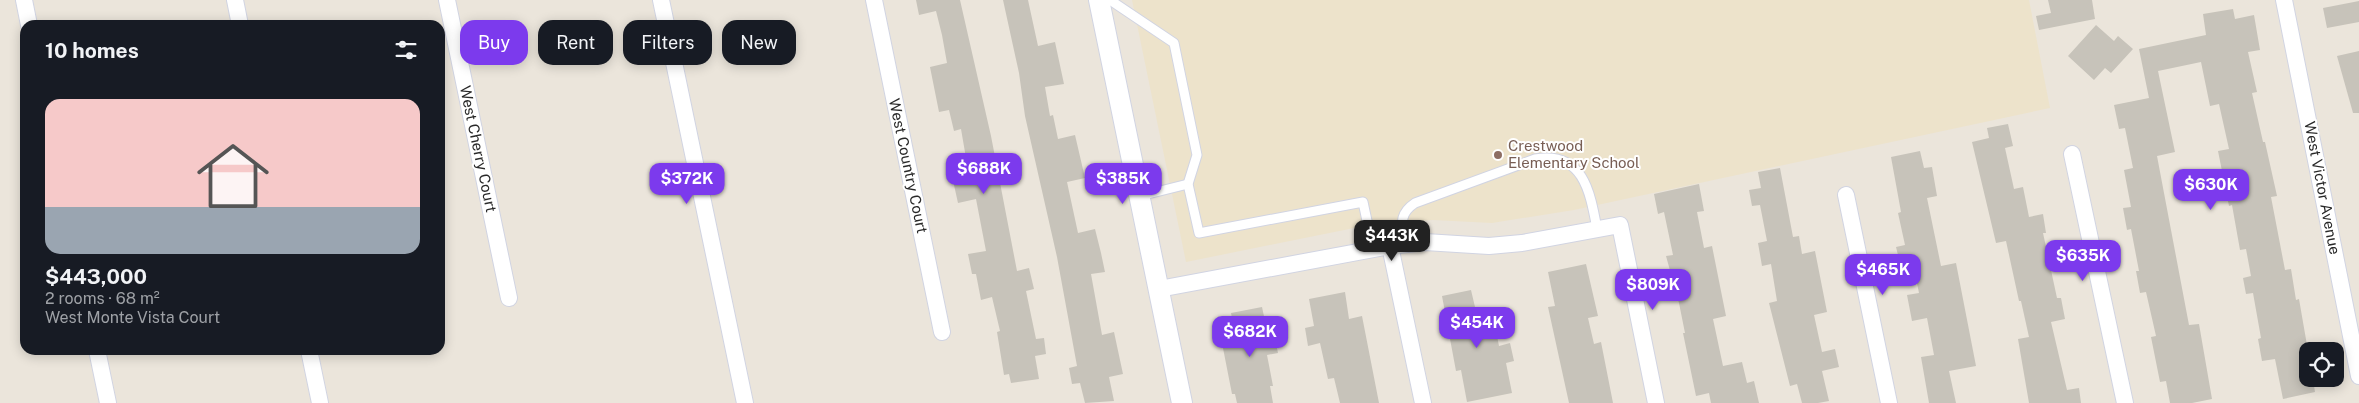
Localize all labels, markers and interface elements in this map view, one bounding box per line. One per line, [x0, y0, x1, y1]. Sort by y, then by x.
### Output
chip: Buy [460, 20, 528, 65]
chip: Rent [538, 20, 613, 65]
chip: Filters [623, 20, 712, 65]
chip: New [722, 20, 796, 65]
icon: filters [392, 36, 420, 64]
text: 10 homes [45, 38, 139, 63]
street label: West Cherry Court [457, 84, 500, 214]
street label: West Country Court [886, 97, 931, 235]
street label: West Victor Avenue [2301, 120, 2344, 256]
icon: home [188, 131, 278, 221]
place label: Crestwood Elementary School [1508, 137, 1640, 171]
marker: Crestwood Elementary School [1492, 149, 1504, 161]
pin: $688K [949, 152, 1019, 195]
text: $688K [957, 159, 1011, 178]
pin: $372K [652, 162, 722, 205]
pin: $385K [1088, 162, 1158, 205]
pin: $630K [2176, 168, 2246, 211]
text: $372K [661, 169, 713, 188]
text: $385K [1096, 169, 1150, 188]
text: $630K [2184, 175, 2238, 194]
pin: $443K [1357, 220, 1427, 262]
text: $443K [1365, 226, 1419, 245]
pin: $635K [2048, 240, 2118, 282]
text: $635K [2056, 246, 2110, 265]
pin: $465K [1848, 254, 1918, 296]
text: $465K [1856, 260, 1910, 279]
text: $443,000 [45, 264, 147, 289]
pin: $809K [1618, 268, 1688, 311]
text: $809K [1626, 275, 1680, 294]
text: 2 rooms · 68 m² [45, 289, 160, 308]
pin: $454K [1442, 306, 1512, 349]
text: West Monte Vista Court [45, 308, 220, 327]
text: $454K [1450, 313, 1504, 332]
pin: $682K [1215, 316, 1285, 358]
text: $682K [1223, 322, 1277, 341]
map controls [2299, 342, 2344, 387]
button: locate [2299, 342, 2344, 387]

